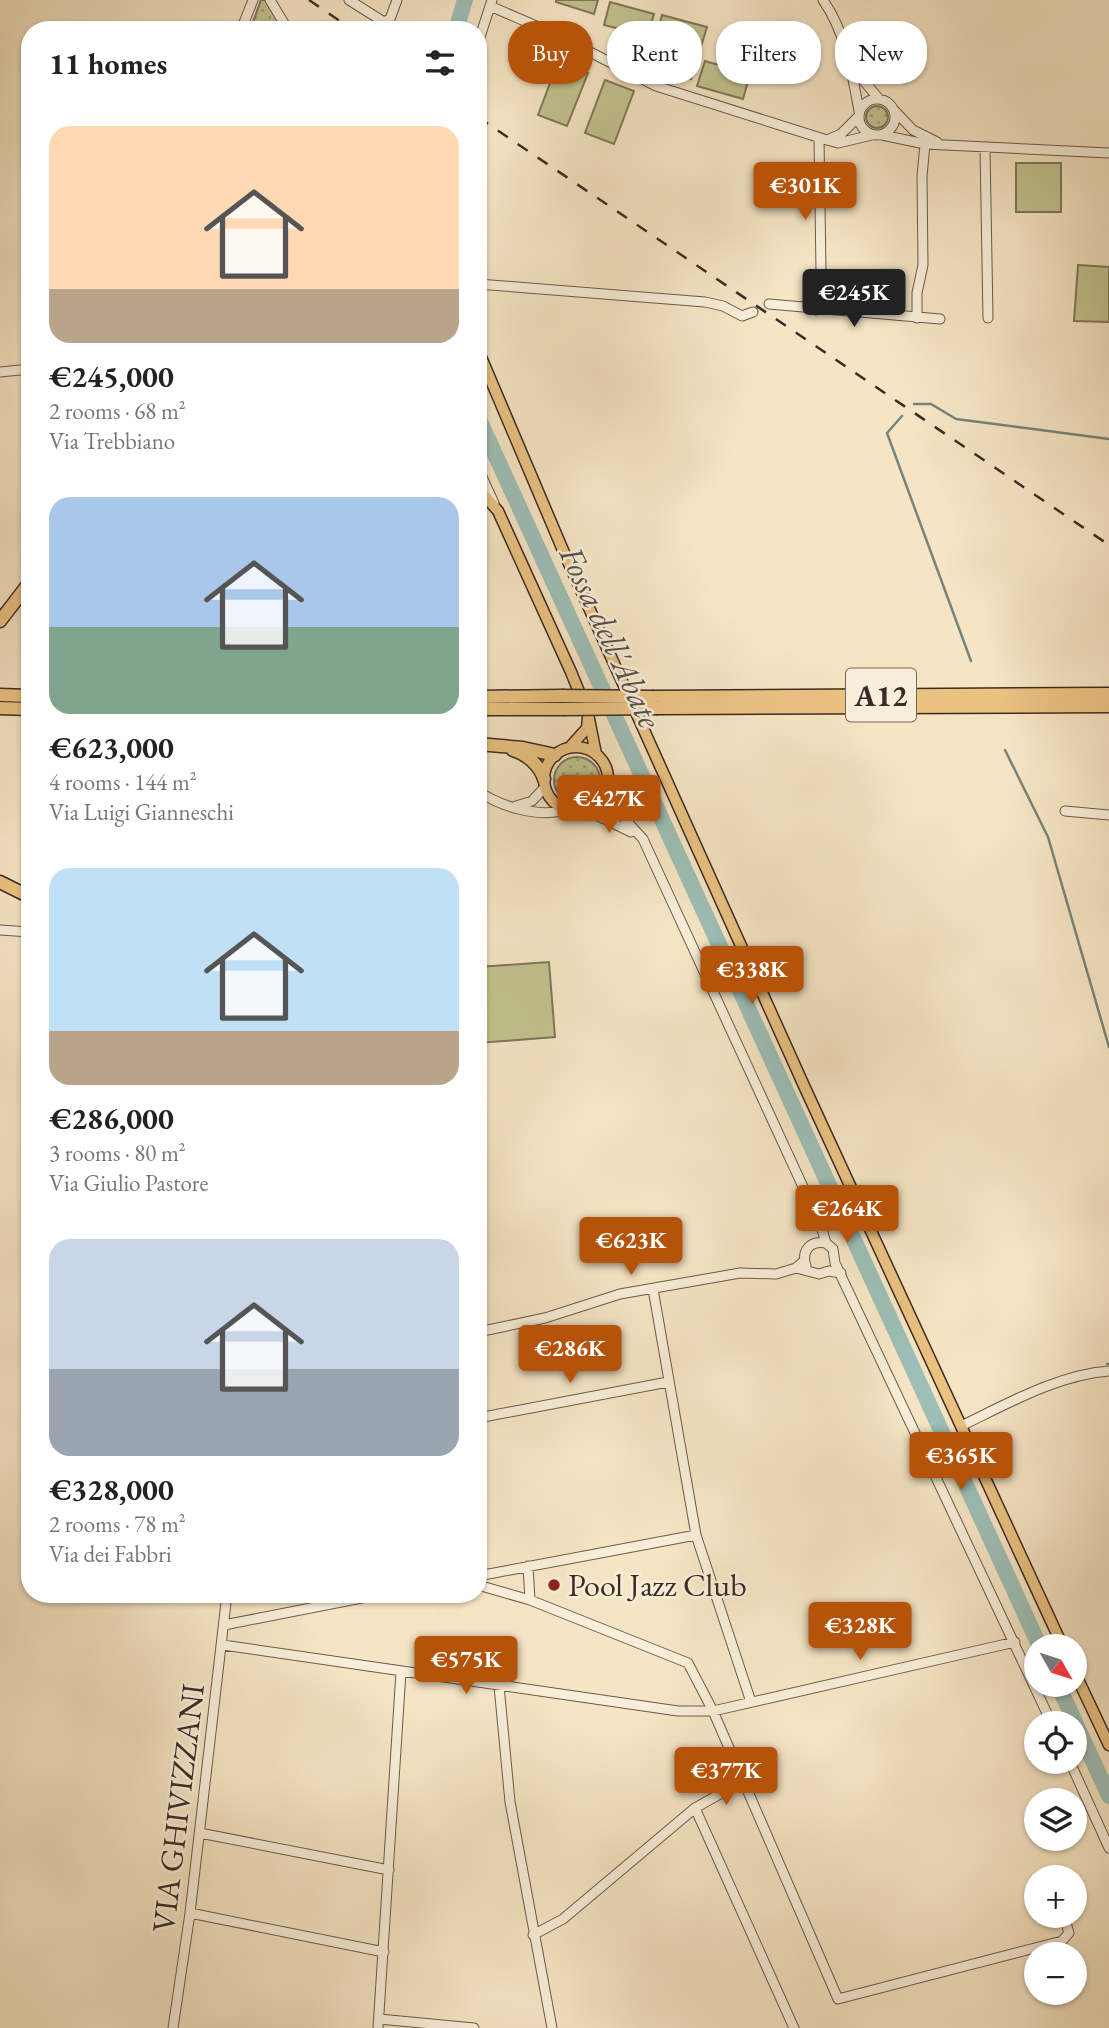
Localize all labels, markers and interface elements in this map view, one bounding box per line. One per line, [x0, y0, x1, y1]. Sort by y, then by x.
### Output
chip: Buy [508, 21, 593, 84]
chip: Rent [607, 21, 702, 84]
chip: Filters [716, 21, 821, 84]
chip: New [835, 21, 927, 84]
text: 11 homes [49, 44, 167, 83]
icon: filters [421, 44, 459, 82]
pin: €301K [756, 162, 854, 222]
text: €301K [769, 170, 841, 200]
icon: home [191, 171, 317, 297]
pin: €245K [805, 270, 903, 329]
text: €245K [818, 277, 890, 307]
text: €245,000 [49, 357, 174, 396]
text: 2 rooms · 68 m² [49, 396, 186, 426]
text: Via Trebbiano [49, 426, 175, 456]
water label: Fossa dell'Abate [550, 538, 672, 736]
icon: home [191, 542, 317, 668]
road number: A12 [846, 668, 916, 722]
text: €623,000 [49, 728, 174, 767]
text: 4 rooms · 144 m² [49, 767, 197, 797]
pin: €427K [560, 776, 658, 835]
text: €427K [573, 783, 645, 813]
text: Via Luigi Gianneschi [49, 797, 234, 827]
icon: home [191, 913, 317, 1039]
pin: €338K [703, 946, 801, 1006]
text: €338K [716, 954, 788, 984]
text: €286,000 [49, 1099, 174, 1138]
text: 3 rooms · 80 m² [49, 1138, 186, 1168]
text: Via Giulio Pastore [49, 1168, 208, 1198]
pin: €264K [798, 1186, 896, 1245]
text: €264K [811, 1193, 883, 1223]
pin: €623K [582, 1218, 680, 1277]
text: €623K [595, 1225, 667, 1255]
icon: home [191, 1284, 317, 1410]
pin: €286K [521, 1326, 619, 1385]
text: €286K [534, 1333, 606, 1363]
pin: €365K [912, 1432, 1010, 1492]
text: €365K [925, 1440, 997, 1470]
text: €328,000 [49, 1470, 174, 1509]
text: 2 rooms · 78 m² [49, 1509, 186, 1539]
text: Via dei Fabbri [49, 1539, 172, 1569]
place label: Pool Jazz Club [568, 1564, 747, 1606]
marker: Pool Jazz Club [546, 1577, 562, 1593]
pin: €328K [811, 1602, 909, 1662]
text: €328K [824, 1610, 896, 1640]
north arrow [1024, 1634, 1087, 1698]
map controls [1024, 1634, 1087, 2005]
pin: €575K [417, 1636, 515, 1696]
text: €575K [430, 1644, 502, 1674]
street label: VIA GHIVIZZANI [142, 1681, 214, 1935]
button: locate [1024, 1711, 1087, 1774]
pin: €377K [677, 1748, 775, 1807]
text: €377K [690, 1755, 762, 1785]
button: layers [1024, 1788, 1087, 1851]
button: + [1024, 1865, 1087, 1928]
button: − [1024, 1942, 1087, 2005]

